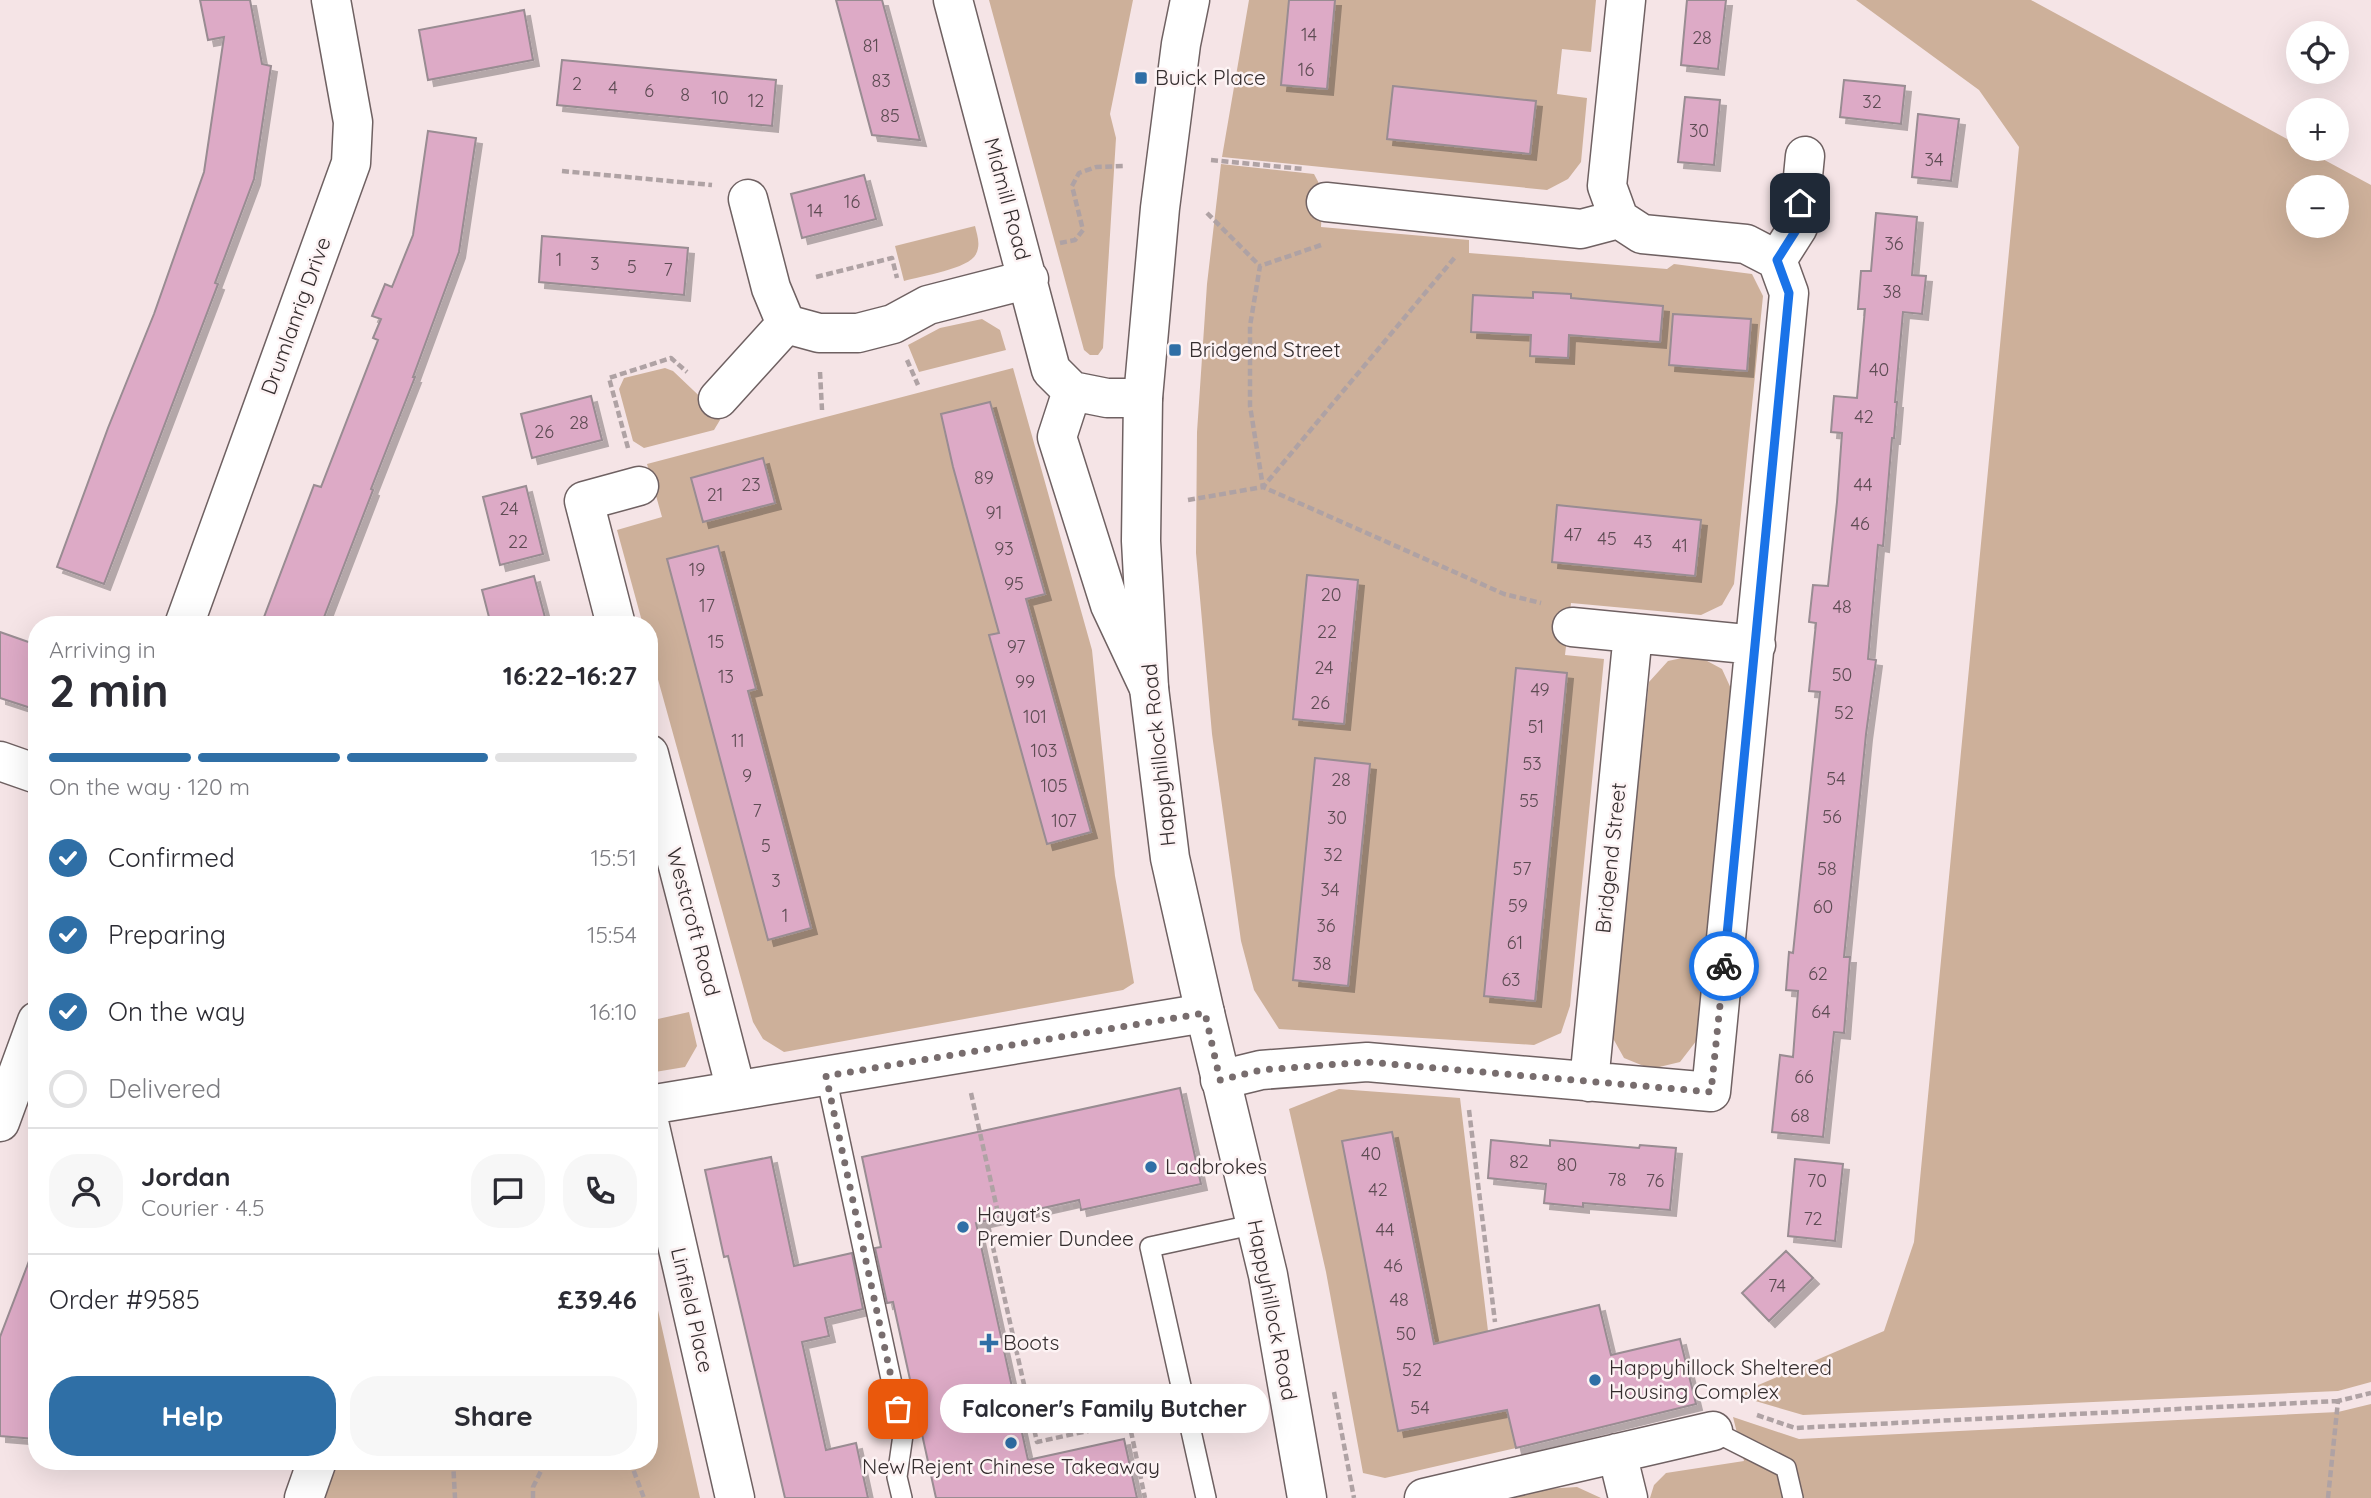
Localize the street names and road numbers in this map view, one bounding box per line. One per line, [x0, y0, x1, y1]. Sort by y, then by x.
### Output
street label: Midmill Road [979, 135, 1037, 263]
street label: Drumlanrig Drive [254, 233, 336, 398]
street label: Happyhillock Road [1135, 662, 1181, 848]
street label: Bridgend Street [1589, 781, 1631, 935]
street label: Westcroft Road [662, 845, 726, 999]
street label: Happyhillock Road [1243, 1217, 1303, 1402]
street label: Linfield Place [666, 1245, 720, 1375]

